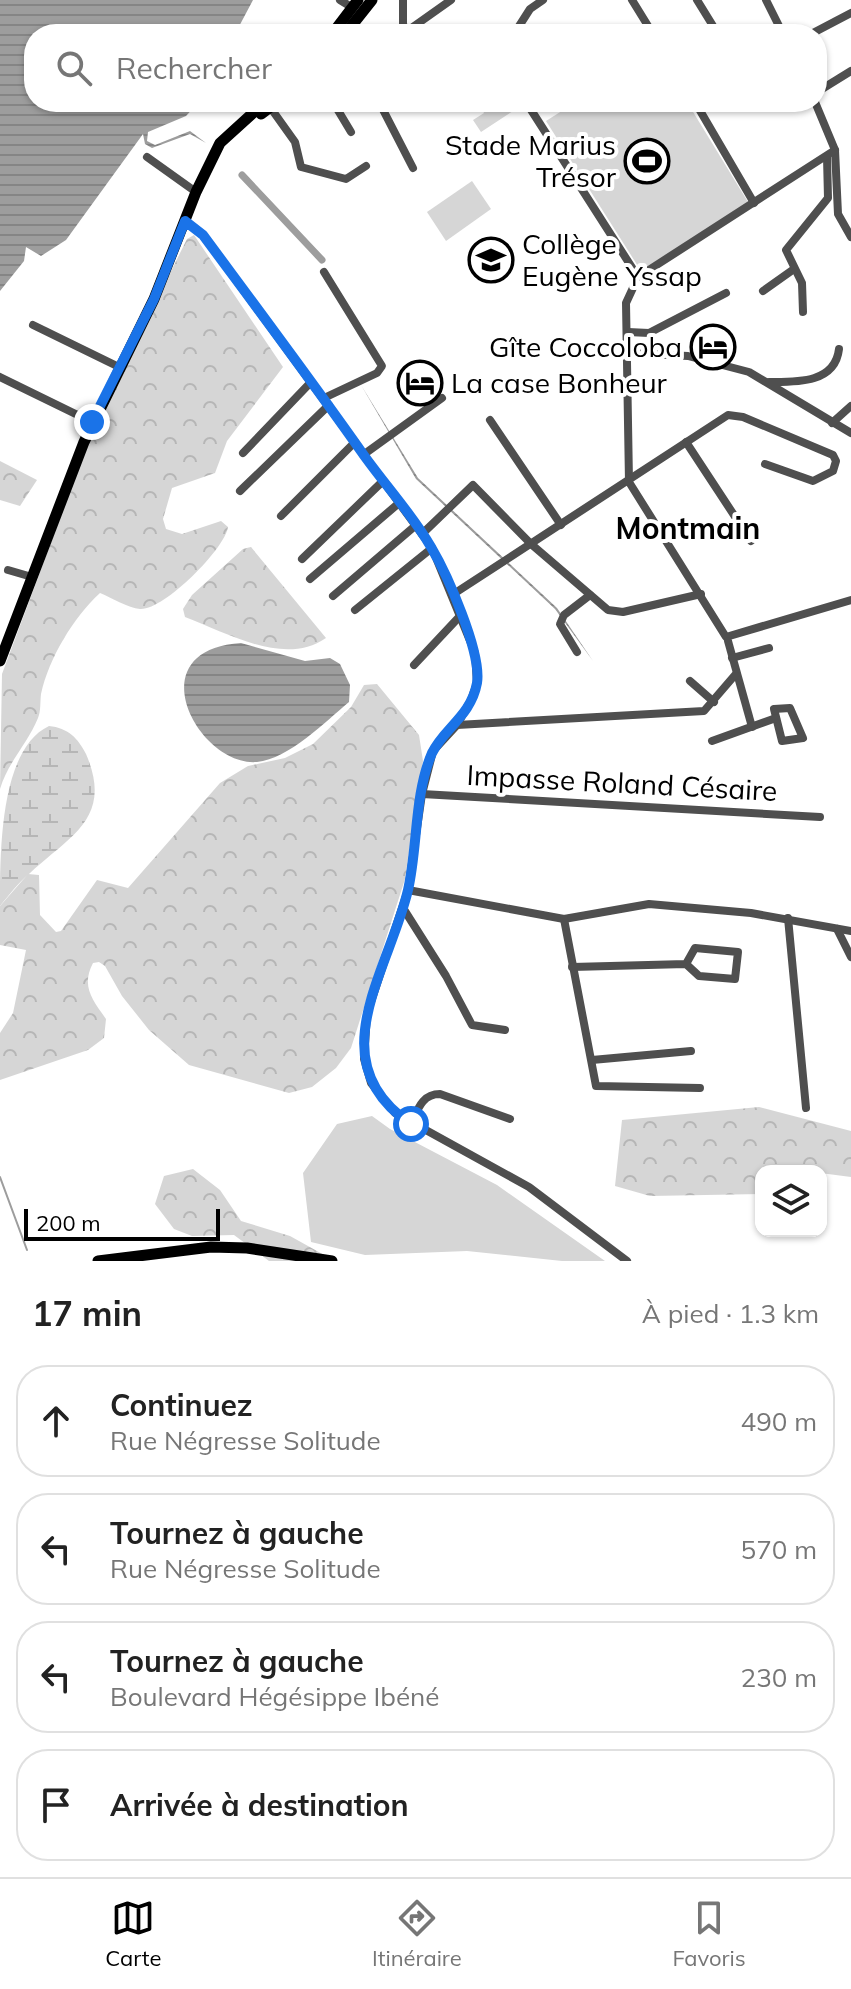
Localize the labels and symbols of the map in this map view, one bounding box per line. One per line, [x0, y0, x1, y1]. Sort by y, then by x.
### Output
place label: Stade Marius Trésor [445, 127, 617, 194]
sports icon: Stade Marius Trésor [623, 137, 671, 185]
place label: Collège Eugène Yssap [522, 226, 702, 293]
school or university icon: Collège Eugène Yssap [467, 236, 515, 284]
hotel icon: Gîte Coccoloba [689, 323, 737, 371]
place label: Gîte Coccoloba [489, 329, 682, 364]
hotel icon: La case Bonheur [396, 359, 444, 407]
place label: La case Bonheur [451, 365, 668, 400]
route end [74, 404, 110, 440]
district label: Montmain [616, 509, 760, 547]
street label: Impasse Roland Césaire [466, 757, 778, 808]
route start [393, 1106, 429, 1142]
scale bar [24, 1205, 220, 1241]

